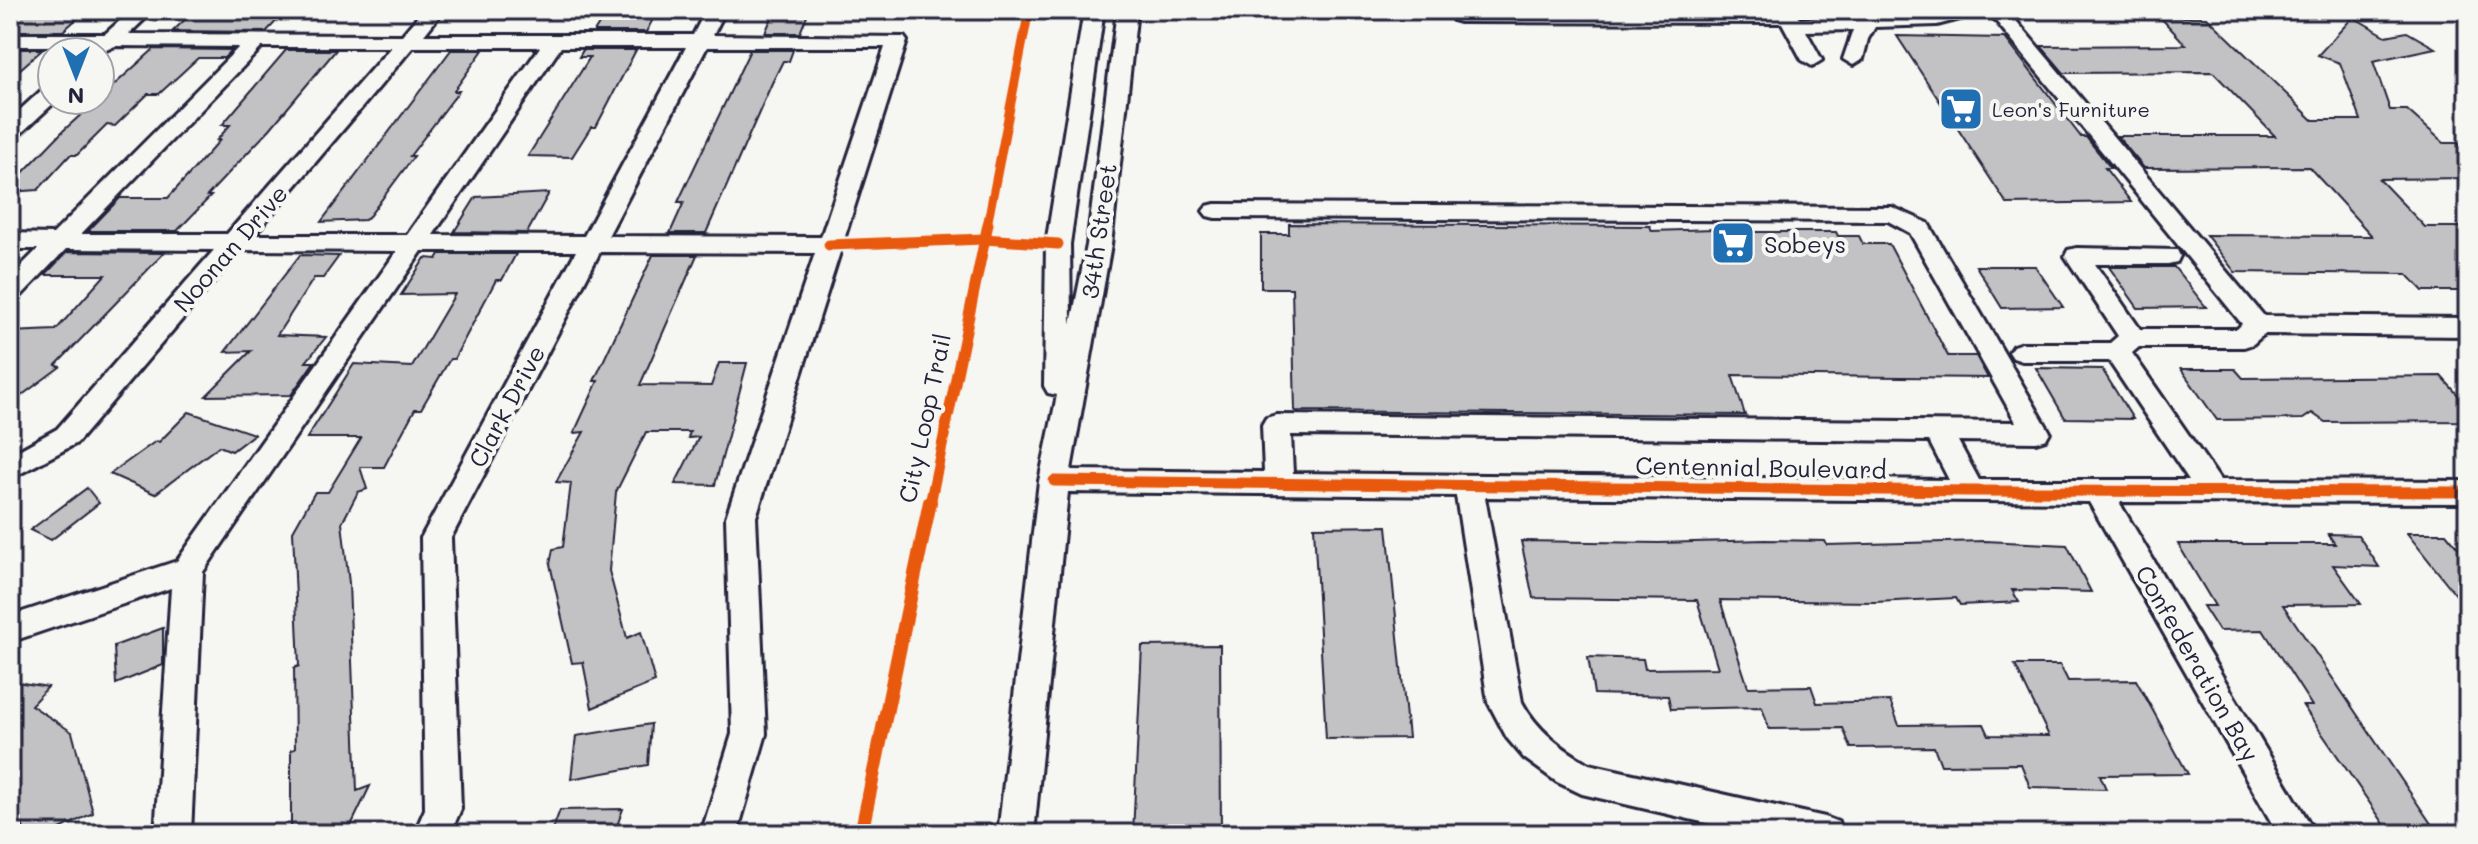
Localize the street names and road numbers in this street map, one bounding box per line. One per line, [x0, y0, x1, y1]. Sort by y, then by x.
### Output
street label: 34th Street [1073, 161, 1123, 301]
street label: Noonan Drive [166, 178, 294, 318]
street label: City Loop Trail [891, 330, 957, 506]
street label: Clark Drive [461, 340, 551, 472]
street label: Centennial Boulevard [1635, 449, 1887, 485]
street label: Confederation Bay [2129, 559, 2267, 767]

